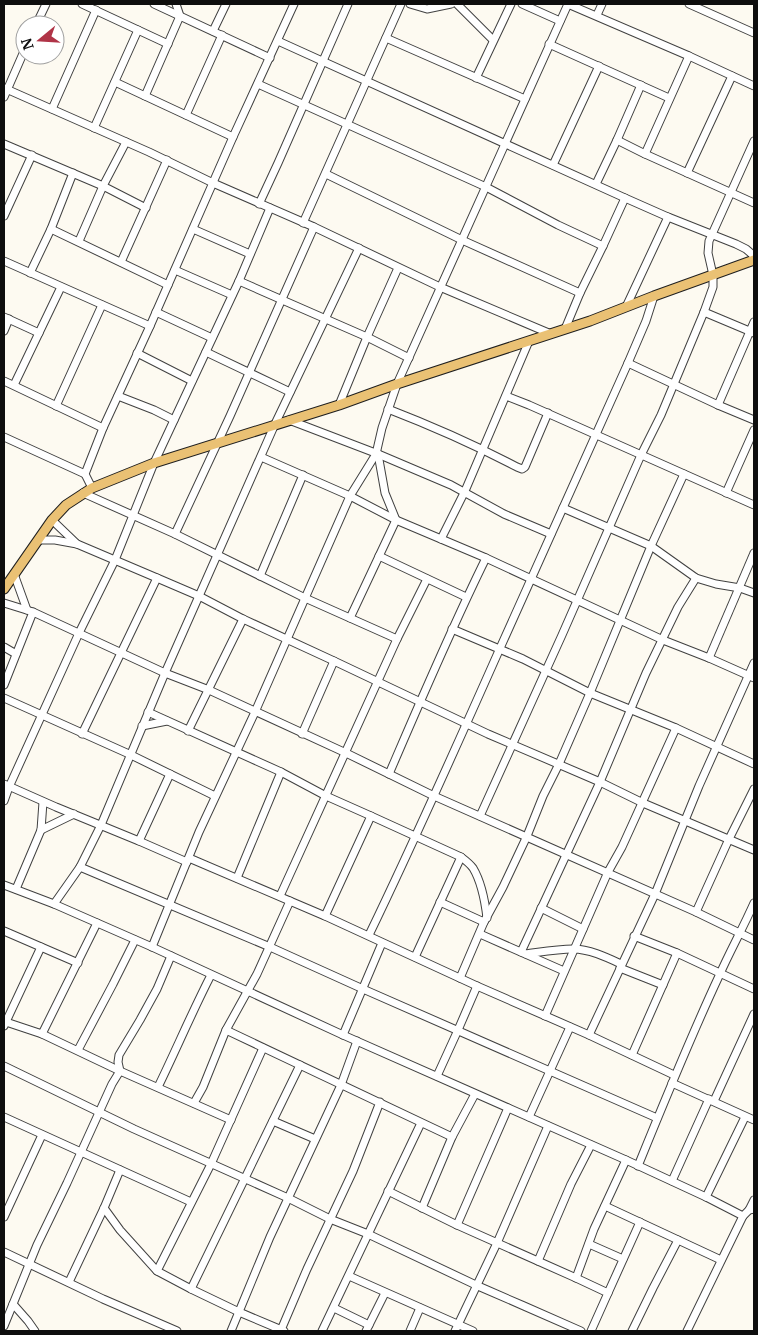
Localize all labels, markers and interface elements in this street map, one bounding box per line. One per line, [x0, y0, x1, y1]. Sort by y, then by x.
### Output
north arrow [15, 15, 65, 65]
text: N [17, 36, 38, 52]

